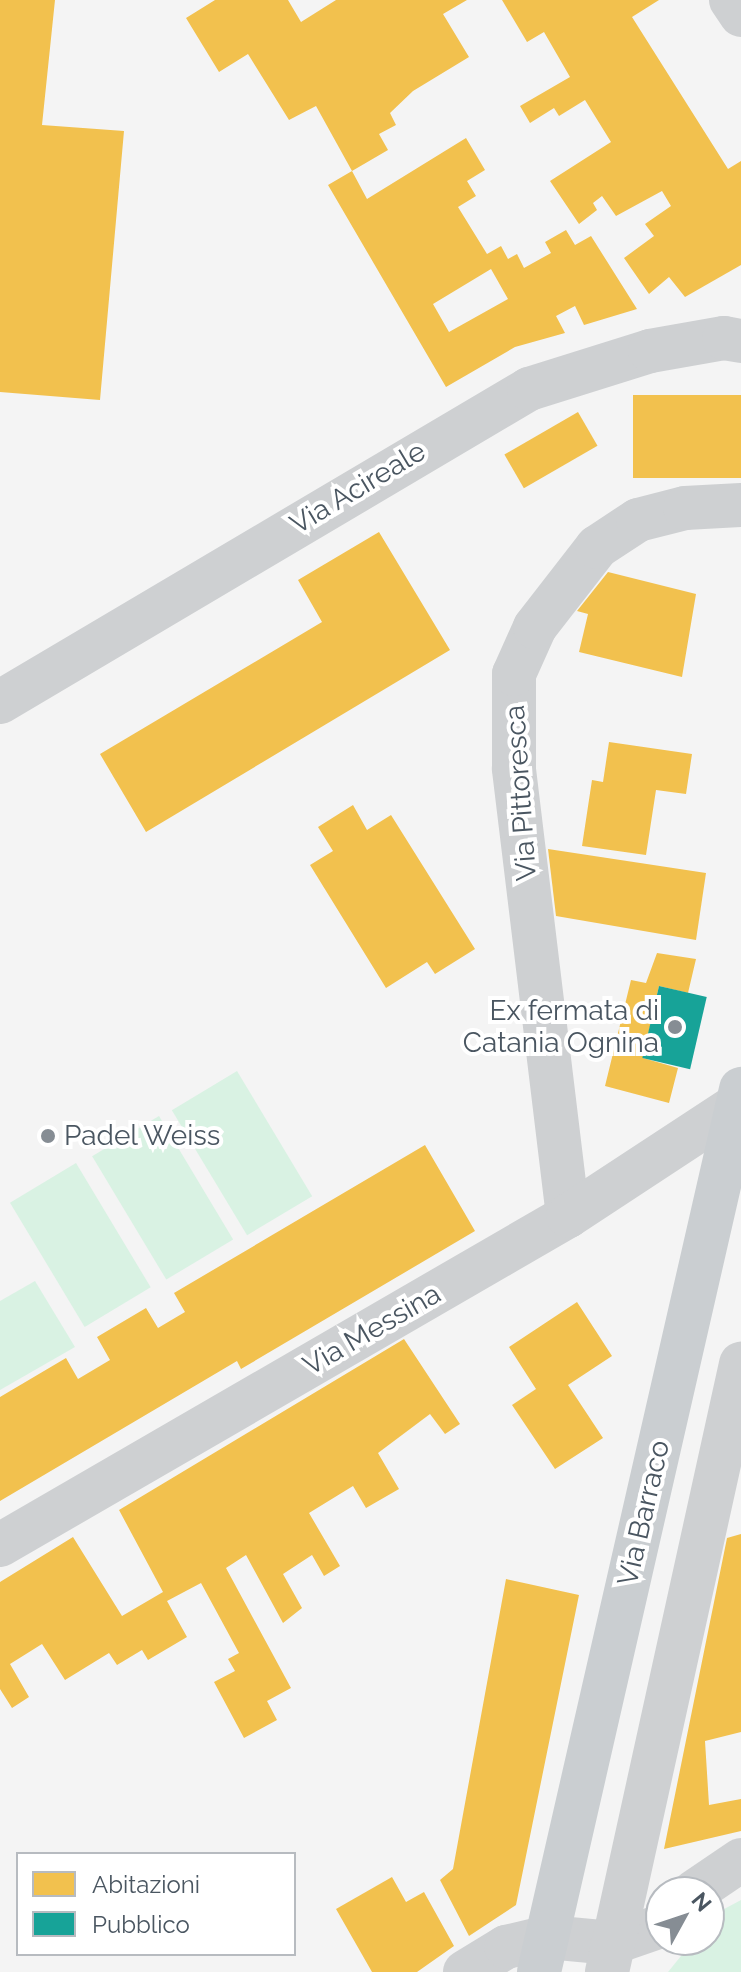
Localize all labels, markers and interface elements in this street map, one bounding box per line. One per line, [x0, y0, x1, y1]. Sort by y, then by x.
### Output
street label: Via Acireale [284, 434, 432, 542]
street label: Via Pittoresca [498, 704, 544, 882]
place label: Ex fermata di Catania Ognina [463, 994, 659, 1060]
marker: Ex fermata di Catania Ognina [666, 1018, 684, 1036]
place label: Padel Weiss [64, 1119, 222, 1153]
marker: Padel Weiss [39, 1127, 57, 1145]
street label: Via Messina [297, 1277, 447, 1383]
street label: Via Barraco [611, 1437, 677, 1589]
legend [16, 1852, 296, 1956]
text: Abitazioni [92, 1870, 200, 1899]
north arrow [645, 1876, 725, 1956]
text: N [686, 1887, 717, 1917]
text: Pubblico [92, 1910, 190, 1939]

